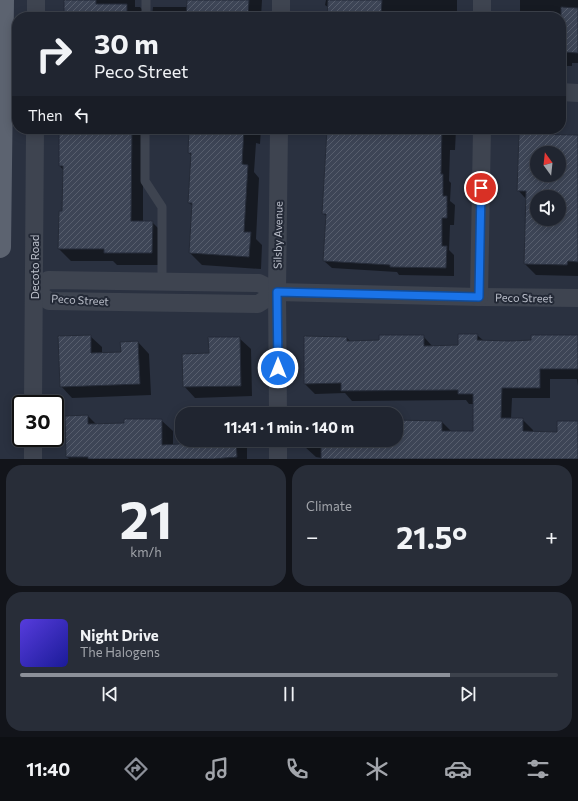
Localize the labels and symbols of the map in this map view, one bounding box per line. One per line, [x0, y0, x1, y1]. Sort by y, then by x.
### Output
north arrow [530, 146, 566, 182]
pin [464, 171, 498, 205]
street label: Silsby Avenue [270, 201, 285, 269]
street label: Decoto Road [28, 235, 41, 299]
street label: Peco Street [495, 290, 553, 305]
street label: Peco Street [51, 291, 110, 308]
position arrow [257, 347, 299, 389]
speed limit sign: 30 [12, 395, 64, 447]

